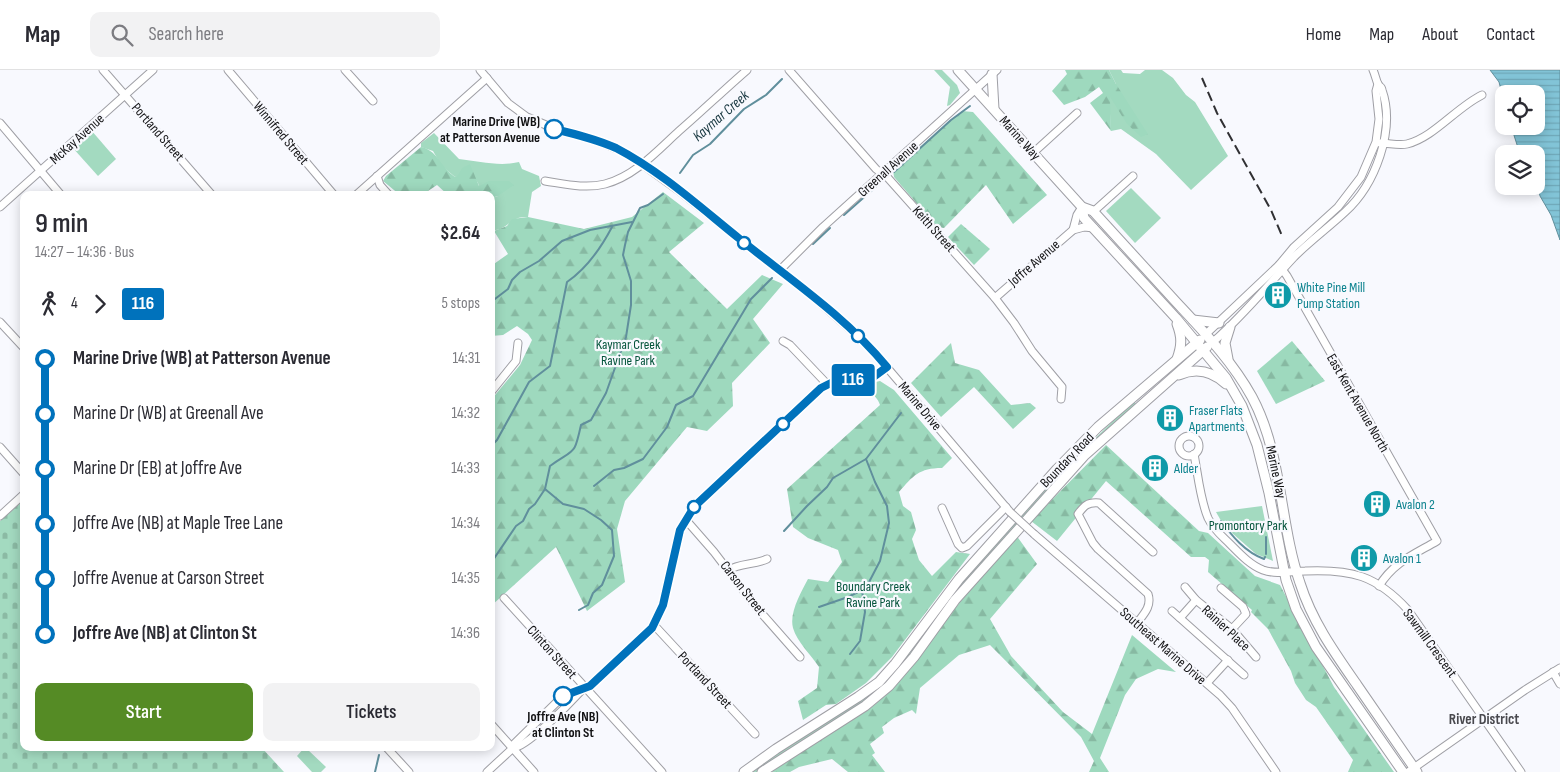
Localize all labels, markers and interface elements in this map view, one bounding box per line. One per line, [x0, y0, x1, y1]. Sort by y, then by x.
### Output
search box [90, 12, 440, 57]
text: Map [25, 20, 60, 49]
icon: search [108, 21, 136, 49]
text: Search here [148, 23, 224, 46]
text: Home [1306, 24, 1341, 45]
text: Map [1369, 24, 1394, 45]
text: About [1422, 24, 1458, 45]
text: Contact [1486, 24, 1535, 45]
map controls [1495, 85, 1545, 195]
button: locate [1495, 85, 1545, 135]
water label: Kaymar Creek [689, 86, 753, 146]
street label: Winnifred Street [250, 98, 312, 168]
street label: Portland Street [128, 99, 188, 165]
street label: McKay Avenue [46, 110, 108, 168]
street label: Marine Way [996, 112, 1045, 164]
place label: Marine Drive (WB) at Patterson Avenue [440, 113, 540, 146]
marker: Marine Drive (WB) at Patterson Avenue [544, 119, 564, 139]
street label: Greenall Avenue [854, 138, 922, 200]
button: layers [1495, 145, 1545, 195]
street label: Keith Street [909, 202, 959, 256]
text: 9 min [35, 207, 88, 240]
text: $2.64 [440, 222, 480, 245]
unlabelled marker [737, 236, 751, 250]
street label: Joffre Avenue [1004, 236, 1063, 291]
text: 14:27 – 14:36 · Bus [35, 243, 134, 262]
place label: White Pine Mill Pump Station [1297, 279, 1365, 312]
building icon: White Pine Mill Pump Station [1263, 280, 1293, 310]
icon: walk [35, 290, 63, 318]
icon: forward [86, 290, 114, 318]
text: 116 [132, 293, 154, 314]
text: 4 [71, 294, 78, 313]
text: 5 stops [442, 294, 480, 313]
unlabelled marker [851, 329, 865, 343]
park label: Kaymar Creek Ravine Park [596, 336, 661, 369]
text: Marine Drive (WB) at Patterson Avenue [73, 347, 331, 370]
text: 14:31 [452, 349, 480, 368]
street label: East Kent Avenue North [1323, 351, 1393, 455]
line badge: 116 [824, 364, 882, 396]
text: 116 [842, 369, 864, 390]
street label: Marine Drive [895, 378, 945, 434]
text: Marine Dr (WB) at Greenall Ave [73, 402, 264, 425]
place label: Fraser Flats Apartments [1188, 402, 1245, 435]
building icon: Fraser Flats Apartments [1155, 403, 1185, 433]
text: 14:32 [451, 404, 480, 423]
unlabelled marker [776, 417, 790, 431]
street label: Boundary Road [1037, 429, 1098, 491]
street label: Marine Way [1262, 444, 1290, 501]
building icon: Alder [1140, 453, 1170, 483]
text: Marine Dr (EB) at Joffre Ave [73, 457, 242, 480]
text: 14:33 [451, 459, 480, 478]
place label: Alder [1173, 460, 1198, 477]
building icon: Avalon 2 [1362, 489, 1392, 519]
place label: Avalon 2 [1395, 496, 1435, 513]
unlabelled marker [687, 500, 701, 514]
text: Joffre Ave (NB) at Maple Tree Lane [73, 512, 283, 535]
text: 14:34 [451, 514, 480, 533]
park label: Promontory Park [1209, 517, 1288, 534]
building icon: Avalon 1 [1349, 543, 1379, 573]
place label: Avalon 1 [1382, 550, 1421, 567]
street label: Carson Street [716, 557, 770, 619]
text: Joffre Avenue at Carson Street [73, 567, 264, 590]
text: 14:35 [452, 569, 480, 588]
park label: Boundary Creek Ravine Park [836, 578, 911, 611]
street label: Rainier Place [1198, 601, 1254, 655]
street label: Southeast Marine Drive [1116, 604, 1210, 688]
street label: Sawmill Crescent [1399, 605, 1461, 681]
text: Joffre Ave (NB) at Clinton St [73, 622, 257, 645]
street label: Clinton Street [524, 622, 580, 682]
text: 14:36 [451, 624, 480, 643]
street label: Portland Street [674, 648, 736, 712]
button: Start [35, 683, 253, 741]
button: Tickets [263, 683, 480, 741]
marker: Joffre Ave (NB) at Clinton St [553, 686, 573, 706]
place label: Joffre Ave (NB) at Clinton St [526, 708, 599, 741]
district label: River District [1449, 710, 1519, 729]

